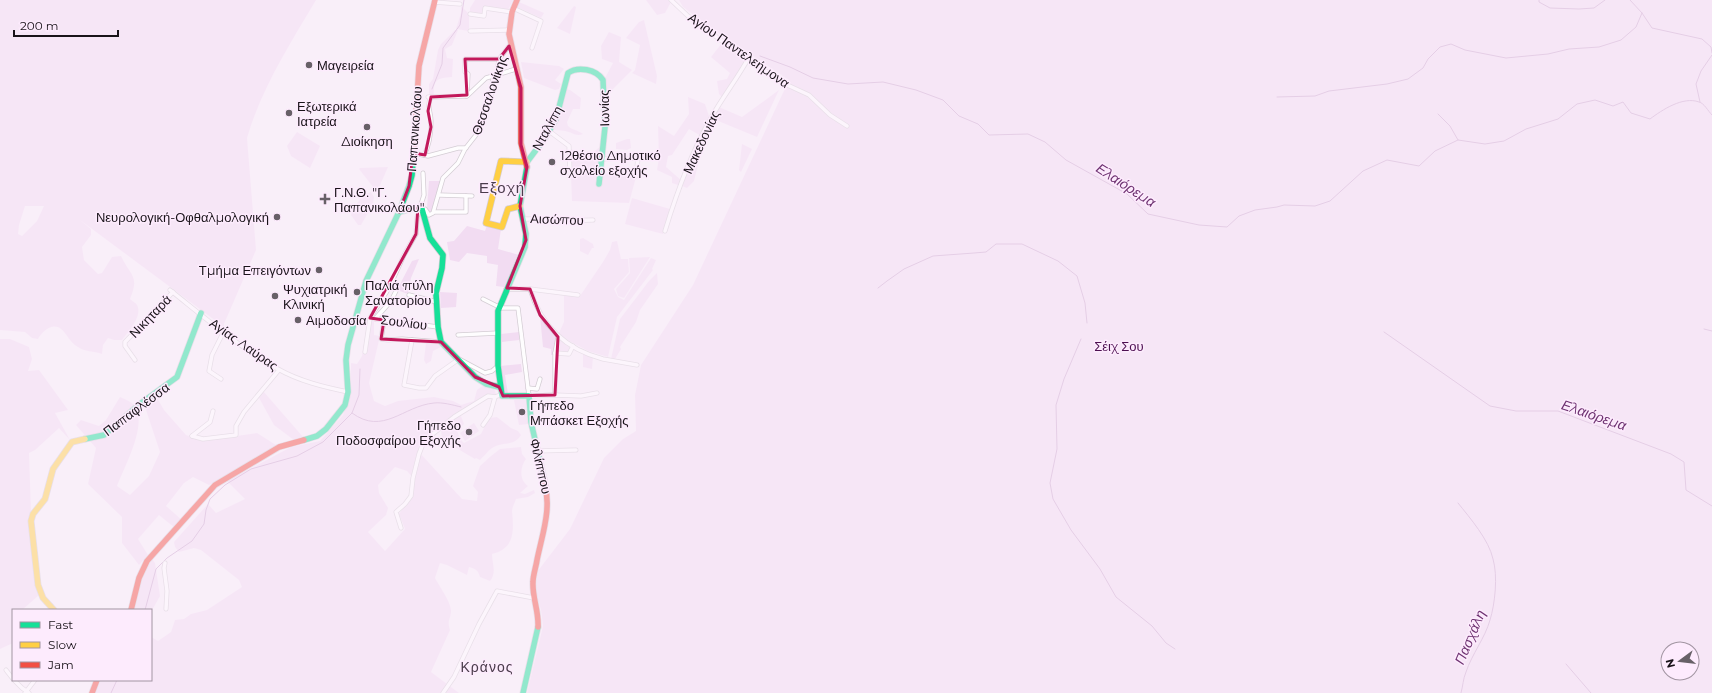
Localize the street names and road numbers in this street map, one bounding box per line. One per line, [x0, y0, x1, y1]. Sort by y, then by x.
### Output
street label: Αγίου Παντελεήμονα [685, 9, 793, 91]
street label: Θεσσαλονίκης [468, 53, 510, 137]
street label: Παπανικολάου [403, 86, 425, 172]
street label: Ιωνίας [596, 89, 612, 127]
street label: Νταλίπη [528, 103, 566, 153]
street label: Μακεδονίας [679, 108, 723, 176]
street label: Αισώπου [530, 210, 584, 228]
street label: Νικηταρά [126, 291, 175, 341]
street label: Σουλίου [380, 311, 428, 333]
street label: Αγίας Λαύρας [207, 315, 281, 373]
street label: Παπαφλέσσα [100, 379, 173, 439]
street label: Φιλίππου [527, 437, 555, 495]

